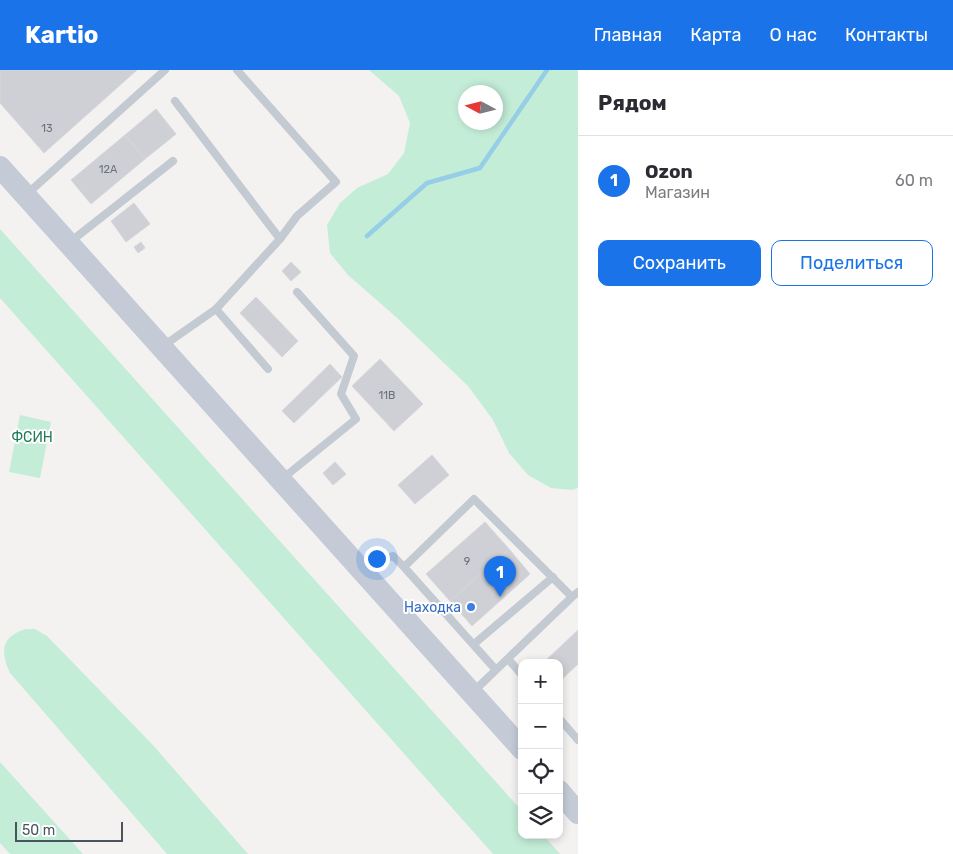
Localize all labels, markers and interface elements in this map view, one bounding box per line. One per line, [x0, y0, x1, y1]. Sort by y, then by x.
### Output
text: Kartio [25, 21, 99, 49]
text: Главная [594, 24, 662, 46]
text: Карта [690, 24, 742, 46]
text: О нас [770, 24, 817, 46]
text: Контакты [845, 24, 928, 46]
north arrow [458, 85, 503, 130]
text: Рядом [598, 90, 667, 115]
house number: 13 [41, 122, 53, 135]
text: Ozon [645, 160, 693, 183]
house number: 12А [99, 163, 118, 176]
text: 1 [610, 171, 618, 190]
text: 60 m [895, 171, 933, 190]
text: Магазин [645, 183, 710, 202]
button: Сохранить [598, 240, 761, 286]
button: Поделиться [771, 240, 933, 286]
house number: 11В [379, 389, 395, 402]
park label: ФСИН [11, 429, 53, 446]
your location [364, 546, 390, 572]
house number: 9 [464, 555, 470, 568]
pin: 1 [484, 556, 516, 597]
place label: Находка [404, 599, 461, 616]
marker: Находка [465, 601, 477, 613]
map controls [518, 659, 563, 839]
button: + [518, 659, 563, 704]
button: − [518, 704, 563, 749]
button: locate [518, 749, 563, 794]
button: layers [518, 794, 563, 839]
scale bar [15, 819, 122, 842]
text: 50 m [22, 822, 55, 839]

